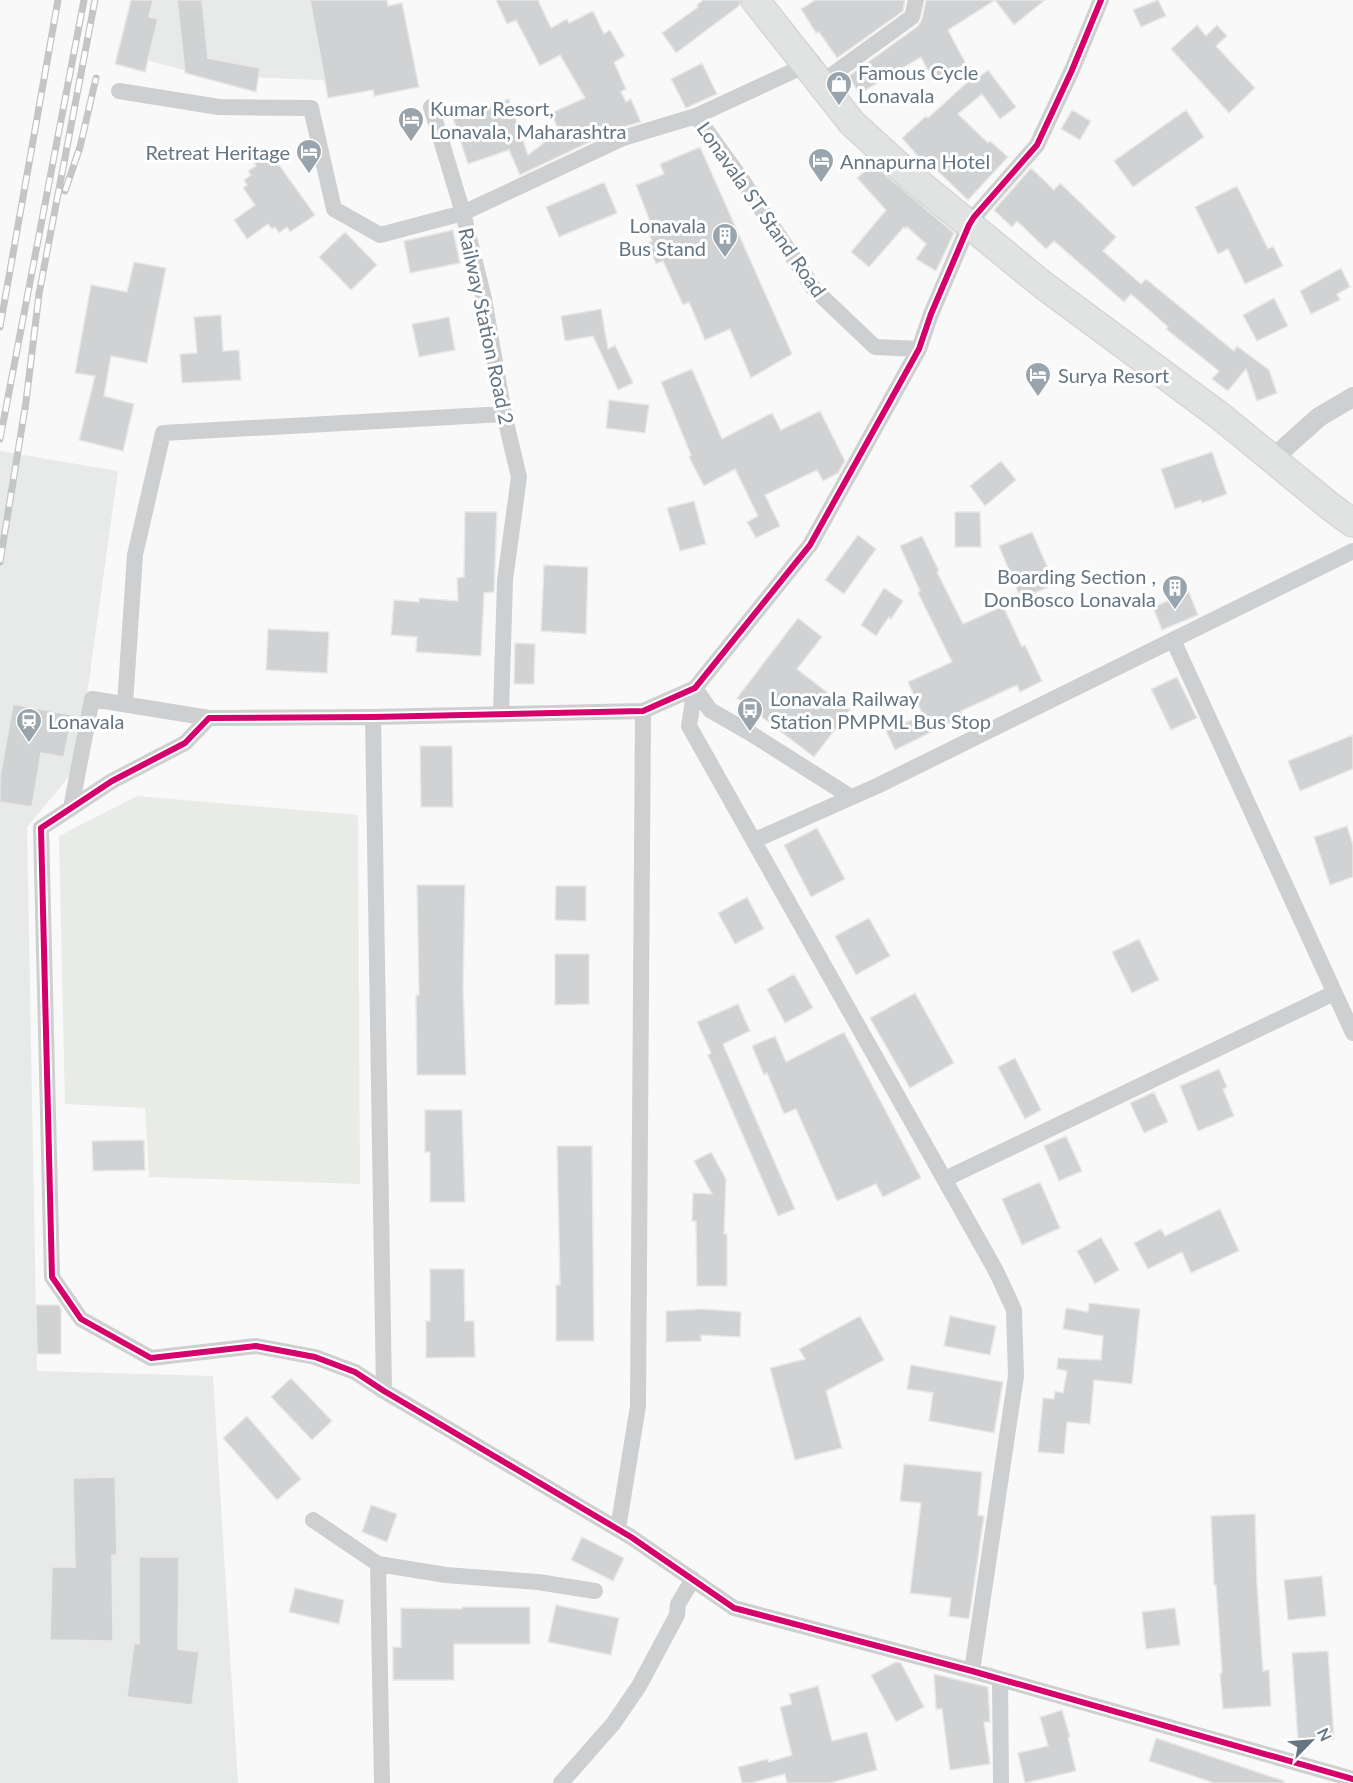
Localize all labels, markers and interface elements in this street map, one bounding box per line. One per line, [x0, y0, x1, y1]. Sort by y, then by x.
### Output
place label: Famous Cycle Lonavala [858, 60, 978, 107]
shop icon: Famous Cycle Lonavala [824, 69, 854, 107]
place label: Kumar Resort, Lonavala, Maharashtra [430, 96, 626, 143]
hotel icon: Kumar Resort, Lonavala, Maharashtra [396, 105, 426, 143]
street label: Lonavala ST Stand Road [692, 117, 832, 301]
hotel icon: Retreat Heritage [294, 137, 324, 175]
place label: Retreat Heritage [145, 140, 290, 164]
hotel icon: Annapurna Hotel [806, 146, 836, 184]
place label: Annapurna Hotel [840, 149, 990, 173]
place label: Lonavala Bus Stand [618, 213, 706, 260]
building icon: Lonavala Bus Stand [710, 221, 740, 259]
street label: Railway Station Road 2 [454, 225, 520, 427]
hotel icon: Surya Resort [1023, 360, 1053, 398]
place label: Surya Resort [1058, 363, 1169, 387]
place label: Boarding Section , DonBosco Lonavala [984, 564, 1156, 611]
building icon: Boarding Section , DonBosco Lonavala [1160, 573, 1190, 611]
place label: Lonavala Railway Station PMPML Bus Stop [770, 686, 991, 733]
bus stop icon: Lonavala Railway Station PMPML Bus Stop [735, 695, 765, 733]
station icon: Lonavala [14, 706, 44, 744]
place label: Lonavala [48, 709, 124, 733]
north arrow [1281, 1711, 1341, 1771]
text: N [1314, 1725, 1336, 1744]

